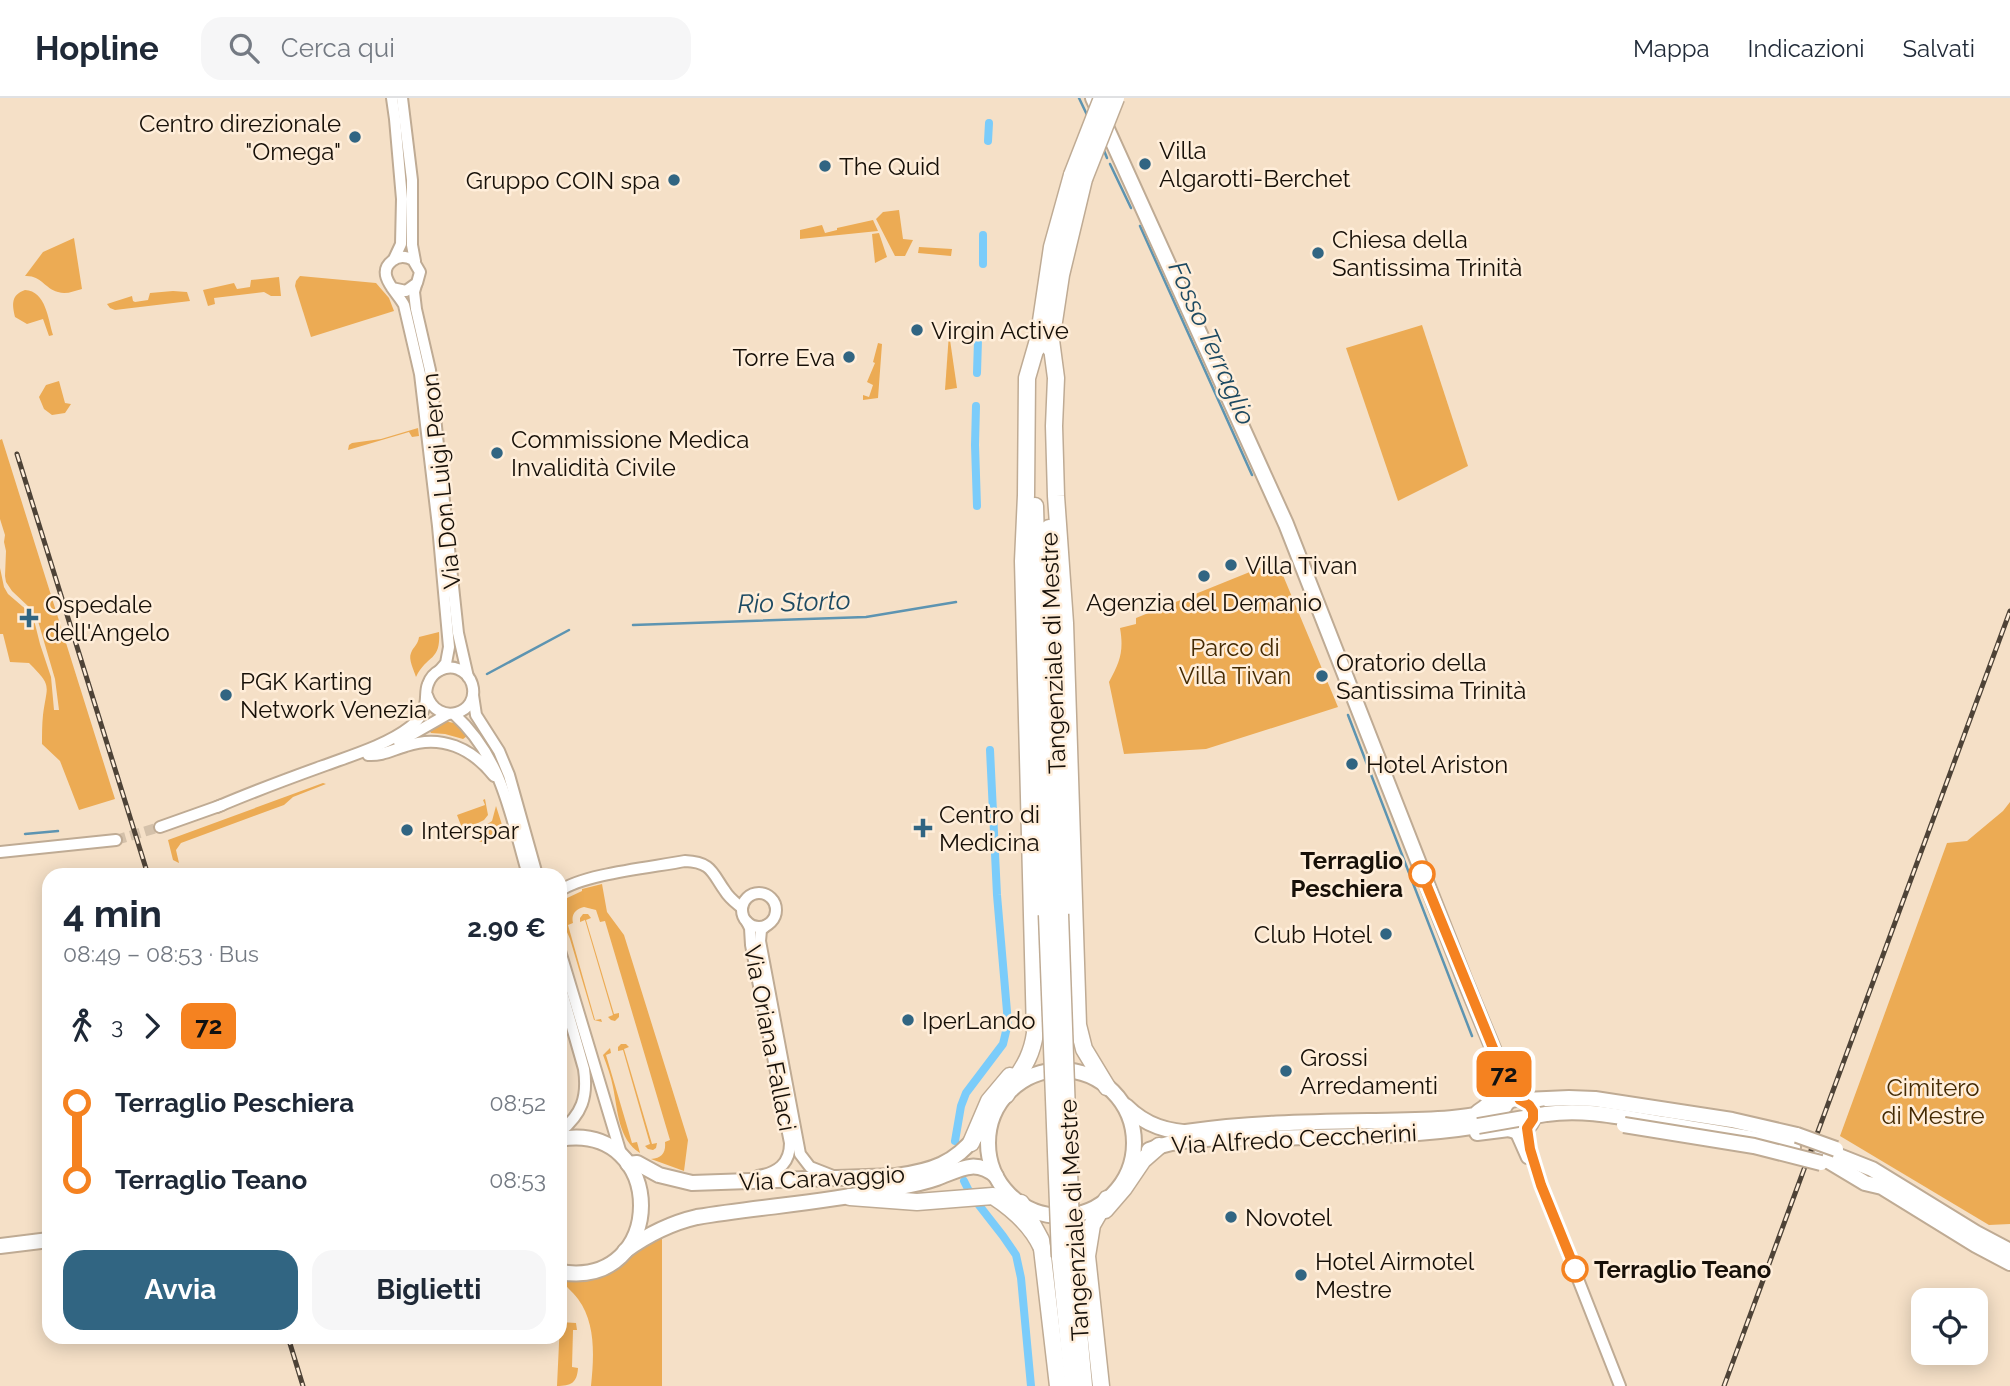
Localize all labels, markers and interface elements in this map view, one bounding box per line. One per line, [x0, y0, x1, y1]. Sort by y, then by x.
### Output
search box [201, 17, 691, 80]
text: Hopline [35, 29, 159, 68]
icon: search [225, 29, 263, 67]
text: Cerca qui [281, 33, 395, 63]
text: Mappa [1633, 34, 1710, 63]
text: Indicazioni [1748, 34, 1865, 63]
text: Salvati [1903, 34, 1975, 63]
place label: Centro direzionale "Omega" [139, 109, 341, 166]
marker: Centro direzionale "Omega" [347, 129, 363, 145]
place label: Villa Algarotti-Berchet [1159, 136, 1351, 193]
place label: The Quid [839, 152, 940, 181]
marker: Villa Algarotti-Berchet [1137, 156, 1153, 172]
marker: The Quid [817, 158, 833, 174]
place label: Gruppo COIN spa [466, 166, 660, 195]
marker: Gruppo COIN spa [666, 172, 682, 188]
place label: Chiesa della Santissima Trinità [1332, 225, 1522, 282]
marker: Chiesa della Santissima Trinità [1310, 245, 1326, 261]
water label: Fosso Terraglio [1163, 257, 1261, 429]
place label: Virgin Active [931, 316, 1069, 345]
marker: Virgin Active [909, 322, 925, 338]
place label: Torre Eva [732, 343, 835, 372]
marker: Torre Eva [841, 349, 857, 365]
street label: Via Don Luigi Peron [415, 372, 467, 590]
place label: Commissione Medica Invalidità Civile [511, 425, 749, 482]
marker: Commissione Medica Invalidità Civile [489, 445, 505, 461]
street label: Tangenziale di Mestre [1034, 532, 1072, 774]
place label: Villa Tivan [1245, 551, 1358, 580]
marker: Villa Tivan [1223, 557, 1239, 573]
marker: Agenzia del Demanio [1196, 568, 1212, 584]
water label: Rio Storto [737, 585, 851, 619]
place label: Agenzia del Demanio [1086, 588, 1322, 617]
place label: Ospedale dell'Angelo [45, 590, 170, 647]
marker: Ospedale dell'Angelo [19, 608, 39, 628]
park label: Parco di Villa Tivan [1179, 633, 1291, 690]
place label: Oratorio della Santissima Trinità [1336, 648, 1526, 705]
place label: PGK Karting Network Venezia [240, 667, 427, 724]
marker: Oratorio della Santissima Trinità [1314, 668, 1330, 684]
marker: PGK Karting Network Venezia [218, 687, 234, 703]
place label: Hotel Ariston [1366, 750, 1508, 779]
marker: Hotel Ariston [1344, 756, 1360, 772]
place label: Centro di Medicina [939, 800, 1040, 857]
place label: Interspar [421, 816, 520, 845]
marker: Centro di Medicina [913, 818, 933, 838]
marker: Interspar [399, 822, 415, 838]
place label: Terraglio Peschiera [1291, 846, 1403, 903]
marker: Terraglio Peschiera [1409, 861, 1435, 887]
text: 4 min [63, 891, 162, 936]
text: 2.90 € [467, 913, 546, 943]
place label: Club Hotel [1254, 920, 1372, 949]
marker: Club Hotel [1378, 926, 1394, 942]
text: 08:49 – 08:53 · Bus [63, 940, 259, 967]
street label: Via Oriana Fallaci [738, 943, 802, 1133]
place label: IperLando [922, 1006, 1036, 1035]
icon: walk [63, 1007, 101, 1045]
icon: forward [133, 1007, 171, 1045]
text: 72 [195, 1011, 222, 1040]
text: 3 [111, 1012, 123, 1039]
marker: IperLando [900, 1012, 916, 1028]
place label: Grossi Arredamenti [1300, 1043, 1438, 1100]
line badge: 72 [1472, 1051, 1536, 1097]
text: 72 [1491, 1059, 1518, 1088]
marker: Grossi Arredamenti [1278, 1063, 1294, 1079]
park label: Cimitero di Mestre [1882, 1073, 1984, 1130]
text: Terraglio Peschiera [115, 1088, 354, 1118]
text: 08:52 [489, 1089, 546, 1116]
street label: Tangenziale di Mestre [1053, 1098, 1095, 1342]
street label: Via Alfredo Ceccherini [1170, 1118, 1418, 1160]
street label: Via Caravaggio [738, 1159, 906, 1197]
text: Terraglio Teano [115, 1165, 307, 1195]
text: 08:53 [489, 1166, 546, 1193]
place label: Novotel [1245, 1203, 1333, 1232]
marker: Novotel [1223, 1209, 1239, 1225]
place label: Hotel Airmotel Mestre [1315, 1247, 1475, 1304]
button: Avvia [63, 1250, 298, 1330]
button: Biglietti [312, 1250, 546, 1330]
place label: Terraglio Teano [1594, 1255, 1771, 1284]
marker: Terraglio Teano [1562, 1256, 1588, 1282]
marker: Hotel Airmotel Mestre [1293, 1267, 1309, 1283]
map controls [1911, 1288, 1988, 1365]
button: locate [1911, 1288, 1988, 1365]

